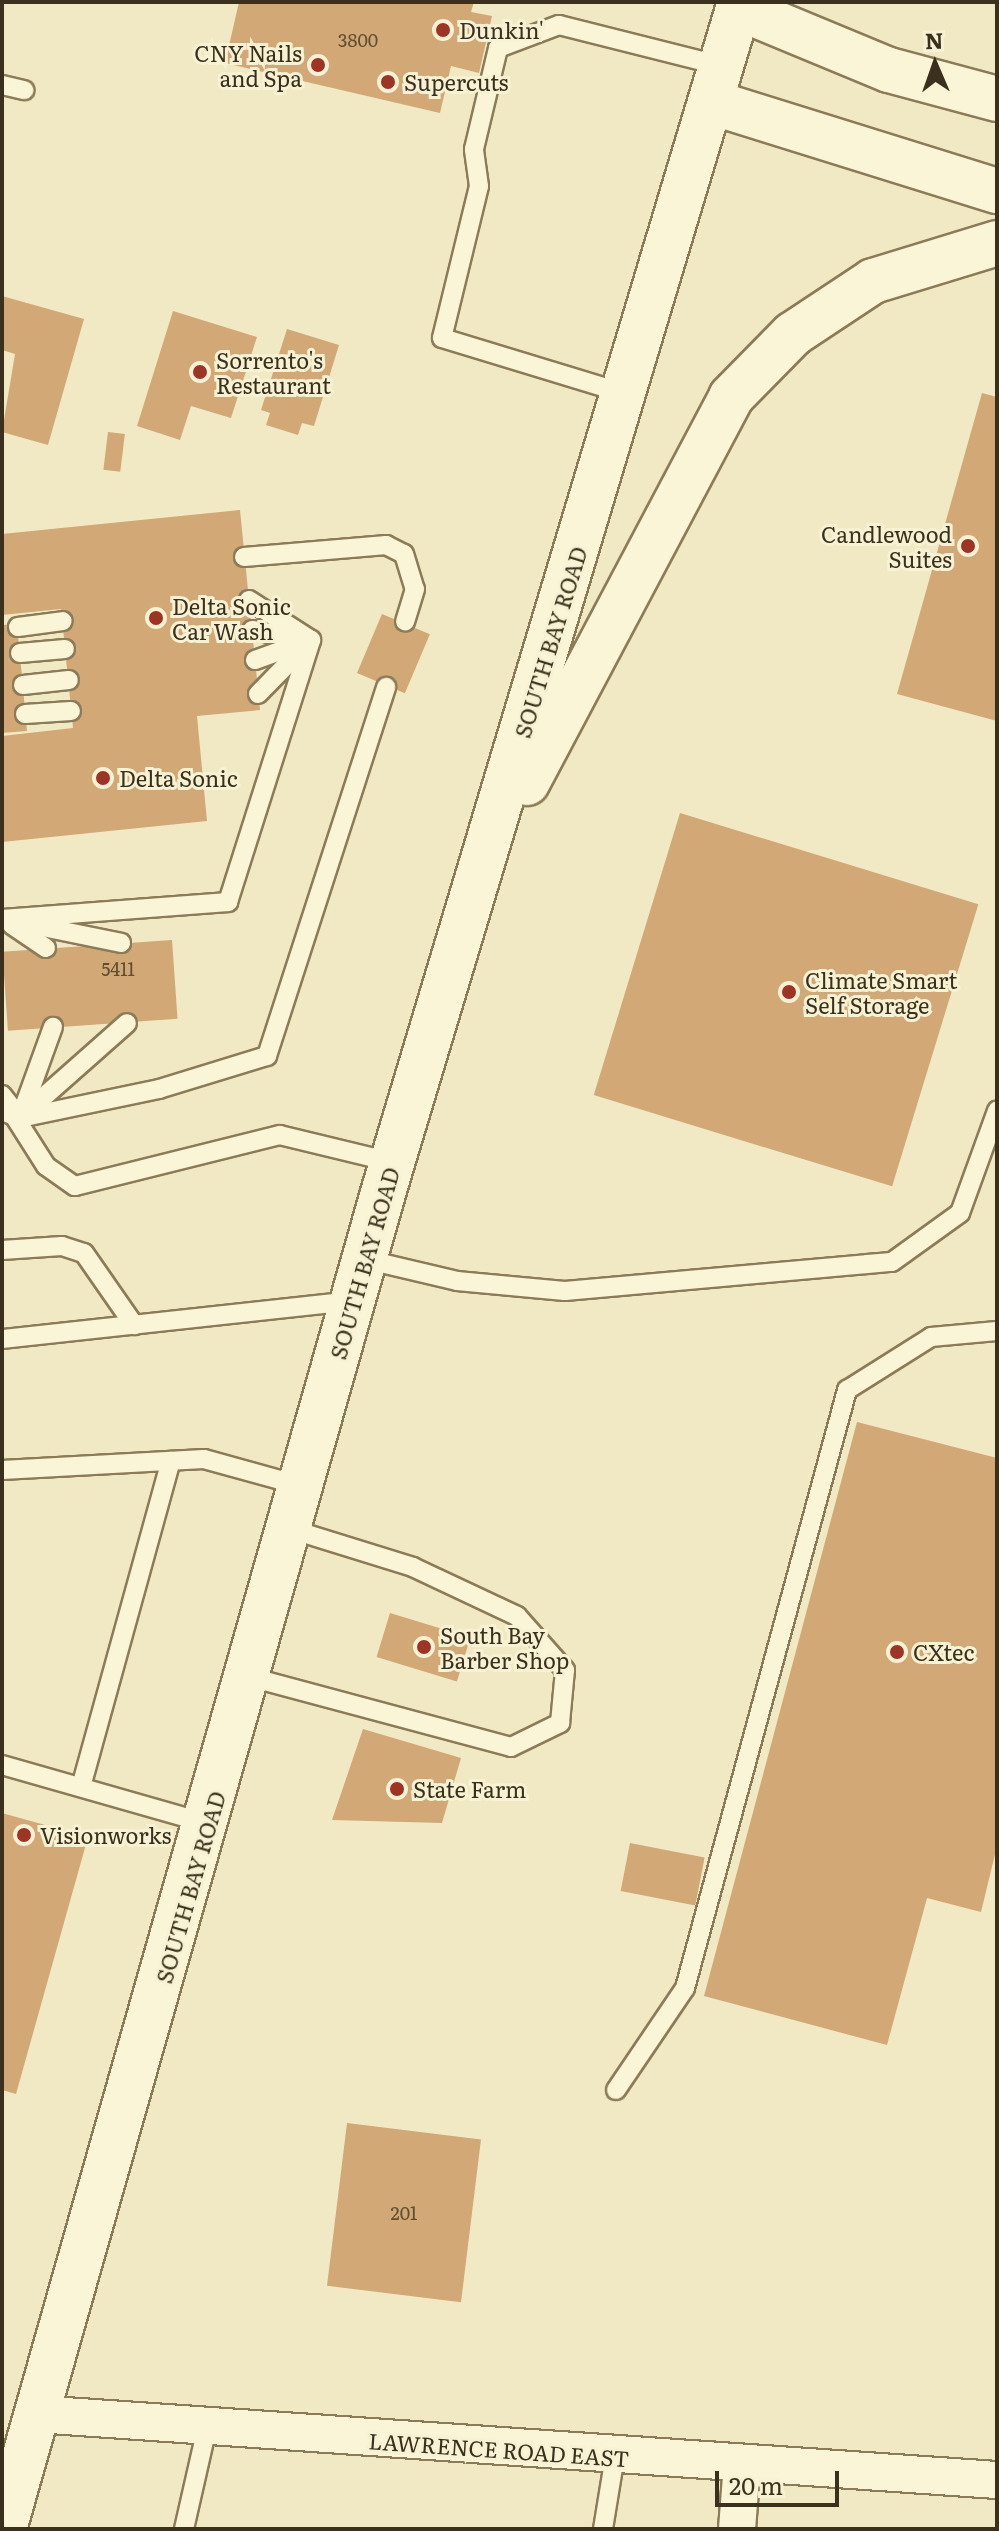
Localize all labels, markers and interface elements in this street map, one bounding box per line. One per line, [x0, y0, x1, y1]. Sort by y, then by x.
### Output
place label: Dunkin' [459, 17, 544, 43]
marker: Dunkin' [434, 21, 452, 39]
text: N [924, 23, 944, 56]
north arrow [895, 24, 975, 104]
house number: 3800 [338, 29, 378, 51]
place label: CNY Nails and Spa [194, 39, 302, 90]
marker: CNY Nails and Spa [309, 56, 327, 74]
place label: Supercuts [404, 69, 508, 95]
marker: Supercuts [379, 73, 397, 91]
place label: Sorrento's Restaurant [216, 346, 331, 398]
marker: Sorrento's Restaurant [191, 363, 209, 381]
place label: Candlewood Suites [821, 520, 952, 572]
marker: Candlewood Suites [959, 537, 977, 555]
street label: SOUTH BAY ROAD [508, 543, 592, 741]
place label: Delta Sonic Car Wash [172, 592, 291, 644]
marker: Delta Sonic Car Wash [147, 609, 165, 627]
place label: Delta Sonic [119, 765, 238, 791]
marker: Delta Sonic [94, 769, 112, 787]
house number: 5411 [101, 958, 135, 980]
place label: Climate Smart Self Storage [805, 966, 957, 1018]
marker: Climate Smart Self Storage [780, 983, 798, 1001]
street label: SOUTH BAY ROAD [324, 1164, 404, 1362]
place label: South Bay Barber Shop [440, 1621, 569, 1672]
marker: South Bay Barber Shop [415, 1638, 433, 1656]
place label: CXtec [913, 1639, 974, 1665]
marker: CXtec [888, 1643, 906, 1661]
place label: State Farm [413, 1776, 526, 1802]
marker: State Farm [388, 1780, 406, 1798]
street label: SOUTH BAY ROAD [150, 1788, 230, 1986]
place label: Visionworks [40, 1822, 172, 1848]
marker: Visionworks [15, 1826, 33, 1844]
house number: 201 [391, 2202, 417, 2224]
street label: LAWRENCE ROAD EAST [368, 2427, 630, 2471]
scale bar [719, 2455, 843, 2505]
text: 20 m [729, 2467, 783, 2502]

